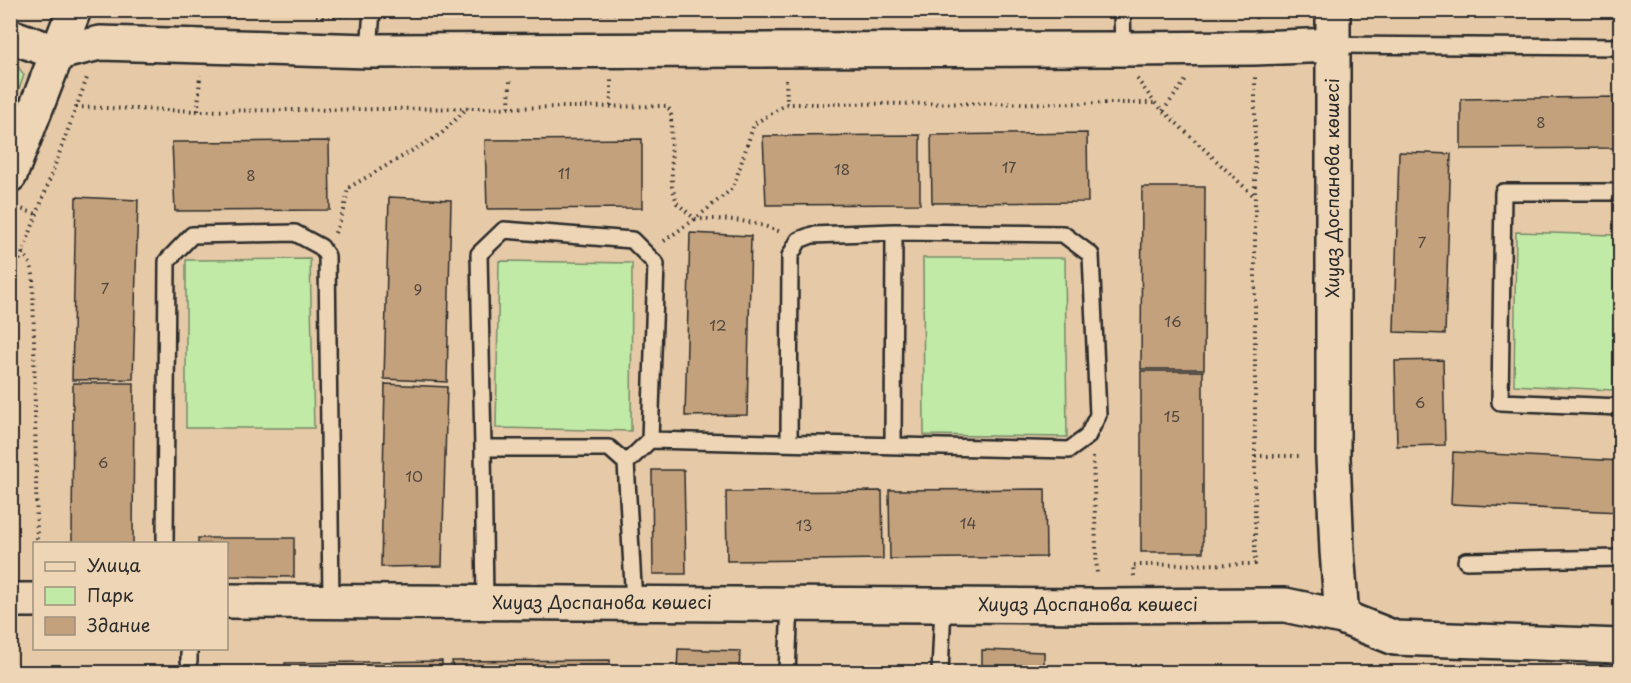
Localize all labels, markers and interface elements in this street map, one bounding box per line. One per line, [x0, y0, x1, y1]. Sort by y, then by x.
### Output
street label: Хиуаз Доспанова көшесі [1318, 78, 1345, 298]
house number: 8 [1536, 110, 1546, 133]
house number: 17 [1002, 155, 1016, 178]
house number: 18 [834, 157, 850, 180]
house number: 11 [558, 161, 570, 184]
house number: 8 [246, 163, 256, 186]
house number: 7 [1418, 230, 1427, 253]
house number: 7 [101, 276, 110, 299]
house number: 9 [414, 277, 422, 300]
house number: 16 [1164, 309, 1182, 332]
house number: 12 [709, 313, 727, 336]
house number: 6 [1415, 390, 1425, 413]
house number: 15 [1164, 404, 1180, 427]
house number: 6 [98, 450, 108, 473]
house number: 10 [405, 464, 423, 487]
house number: 14 [960, 511, 976, 534]
house number: 13 [796, 513, 812, 536]
legend [33, 542, 228, 650]
text: Улица [87, 551, 141, 578]
text: Парк [87, 581, 134, 608]
street label: Хиуаз Доспанова көшесі [492, 588, 712, 615]
street label: Хиуаз Доспанова көшесі [978, 590, 1198, 617]
text: Здание [87, 611, 150, 638]

